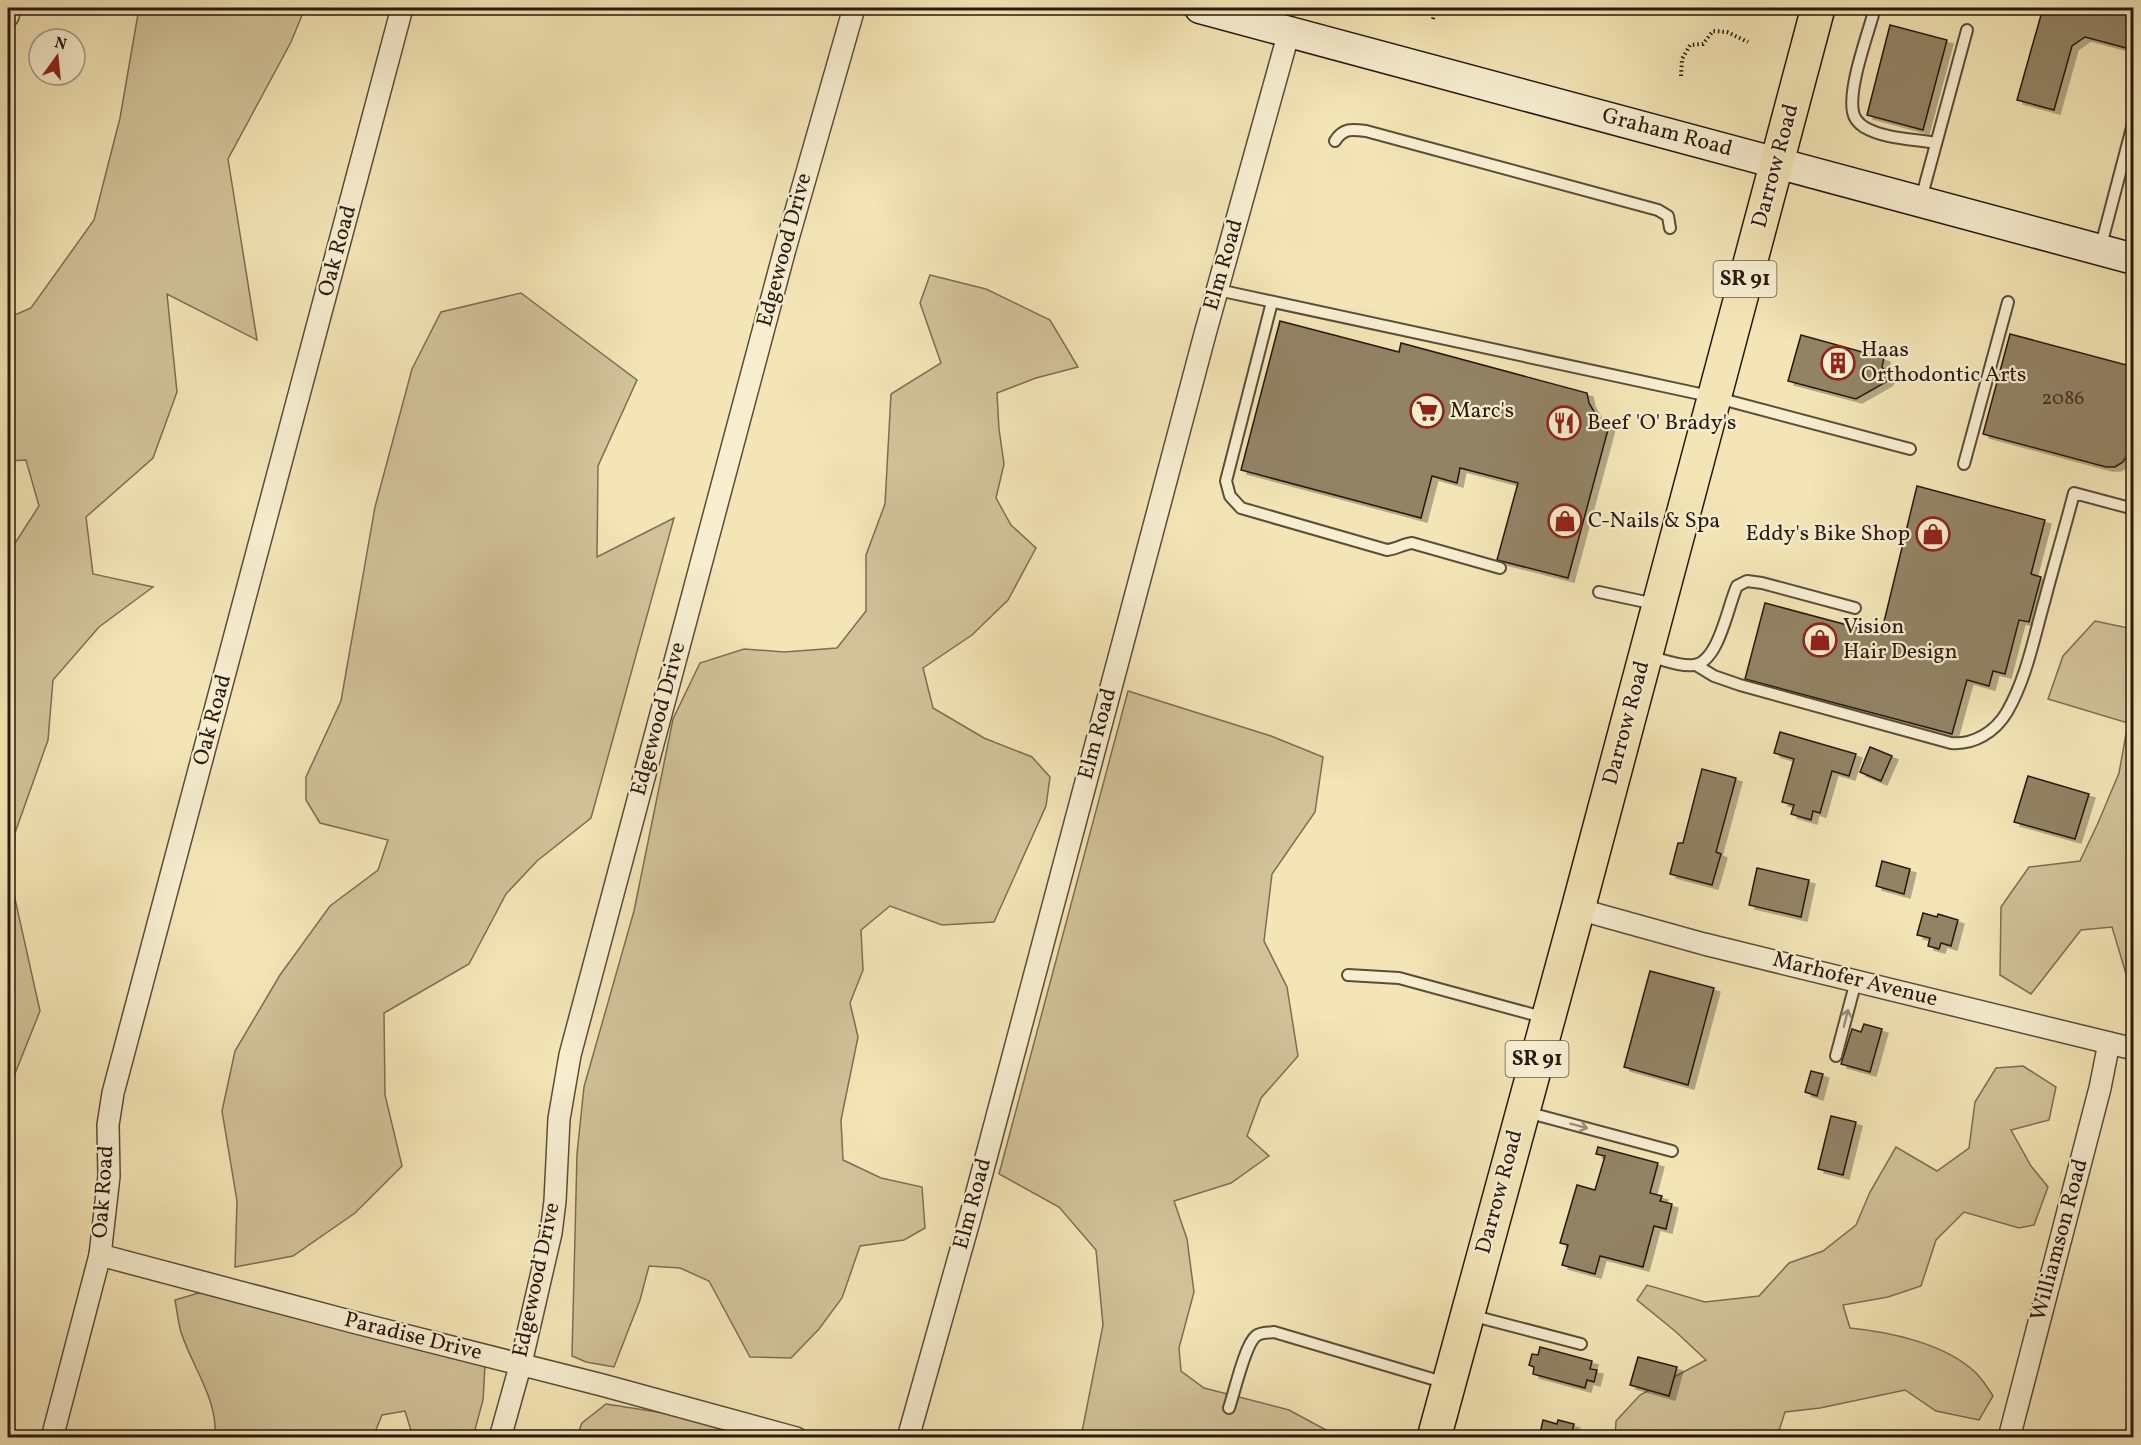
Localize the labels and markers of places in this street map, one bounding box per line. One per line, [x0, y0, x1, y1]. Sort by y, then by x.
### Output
place label: Haas Orthodontic Arts [1861, 335, 2027, 391]
building icon: Haas Orthodontic Arts [1820, 345, 1856, 381]
supermarket icon: Marc's [1409, 393, 1445, 429]
place label: Marc's [1450, 396, 1514, 427]
restaurant icon: Beef 'O' Brady's [1546, 405, 1582, 441]
place label: Beef 'O' Brady's [1587, 408, 1736, 439]
shop icon: C-Nails & Spa [1547, 503, 1583, 539]
place label: C-Nails & Spa [1588, 506, 1720, 537]
shop icon: Eddy's Bike Shop [1915, 516, 1951, 552]
place label: Eddy's Bike Shop [1746, 519, 1910, 550]
place label: Vision Hair Design [1843, 612, 1958, 668]
shop icon: Vision Hair Design [1802, 622, 1838, 658]

